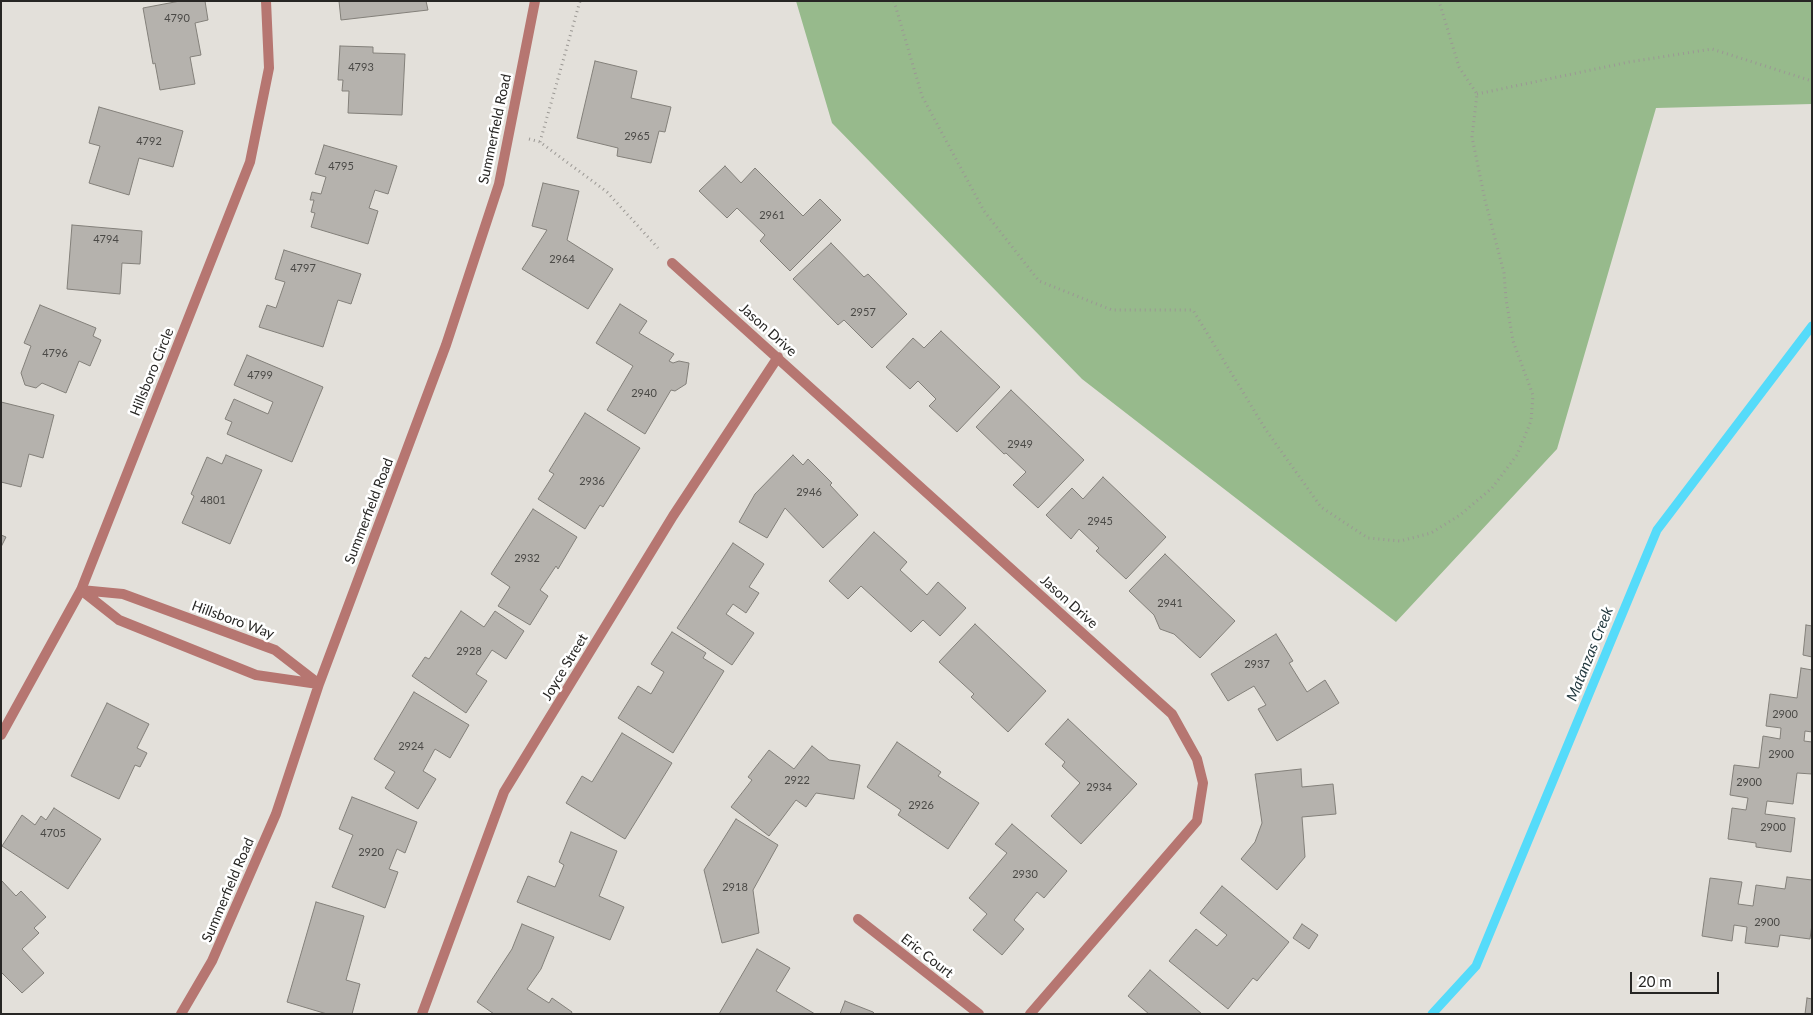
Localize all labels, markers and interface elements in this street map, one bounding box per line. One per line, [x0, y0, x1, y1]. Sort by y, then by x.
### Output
house number: 4790 [164, 11, 190, 25]
house number: 4793 [348, 60, 374, 74]
street label: Summerfield Road [475, 72, 515, 186]
house number: 2965 [624, 129, 650, 143]
house number: 4792 [136, 134, 162, 148]
house number: 4795 [328, 159, 354, 173]
house number: 2961 [759, 208, 785, 222]
house number: 4794 [93, 232, 119, 246]
house number: 2964 [549, 252, 575, 266]
house number: 4797 [290, 261, 316, 275]
street label: Jason Drive [736, 300, 800, 360]
house number: 2957 [850, 305, 876, 319]
street label: Hillsboro Circle [127, 325, 177, 419]
house number: 4796 [42, 346, 68, 360]
house number: 4799 [247, 368, 273, 382]
house number: 2940 [631, 386, 657, 400]
house number: 2949 [1007, 437, 1033, 451]
street label: Summerfield Road [341, 456, 397, 566]
house number: 2936 [579, 474, 605, 488]
house number: 2946 [796, 485, 822, 499]
house number: 4801 [200, 493, 226, 507]
house number: 2945 [1087, 514, 1113, 528]
house number: 2932 [514, 551, 540, 565]
street label: Jason Drive [1037, 572, 1101, 632]
house number: 2941 [1157, 596, 1183, 610]
street label: Hillsboro Way [190, 597, 276, 643]
water label: Matanzas Creek [1563, 604, 1617, 704]
street label: Joyce Street [539, 631, 591, 703]
house number: 2928 [456, 644, 482, 658]
house number: 2937 [1244, 657, 1270, 671]
house number: 2900 [1772, 707, 1798, 721]
house number: 2924 [398, 739, 424, 753]
house number: 2900 [1768, 747, 1794, 761]
house number: 2922 [784, 773, 810, 787]
house number: 2900 [1736, 775, 1762, 789]
house number: 2934 [1086, 780, 1112, 794]
house number: 2926 [908, 798, 934, 812]
house number: 2900 [1760, 820, 1786, 834]
house number: 4705 [40, 826, 66, 840]
street label: Summerfield Road [198, 835, 258, 945]
house number: 2920 [358, 845, 384, 859]
house number: 2930 [1012, 867, 1038, 881]
house number: 2918 [722, 880, 748, 894]
house number: 2900 [1754, 915, 1780, 929]
street label: Eric Court [898, 930, 956, 982]
scale bar [1633, 962, 1722, 994]
text: 20 m [1638, 972, 1672, 990]

